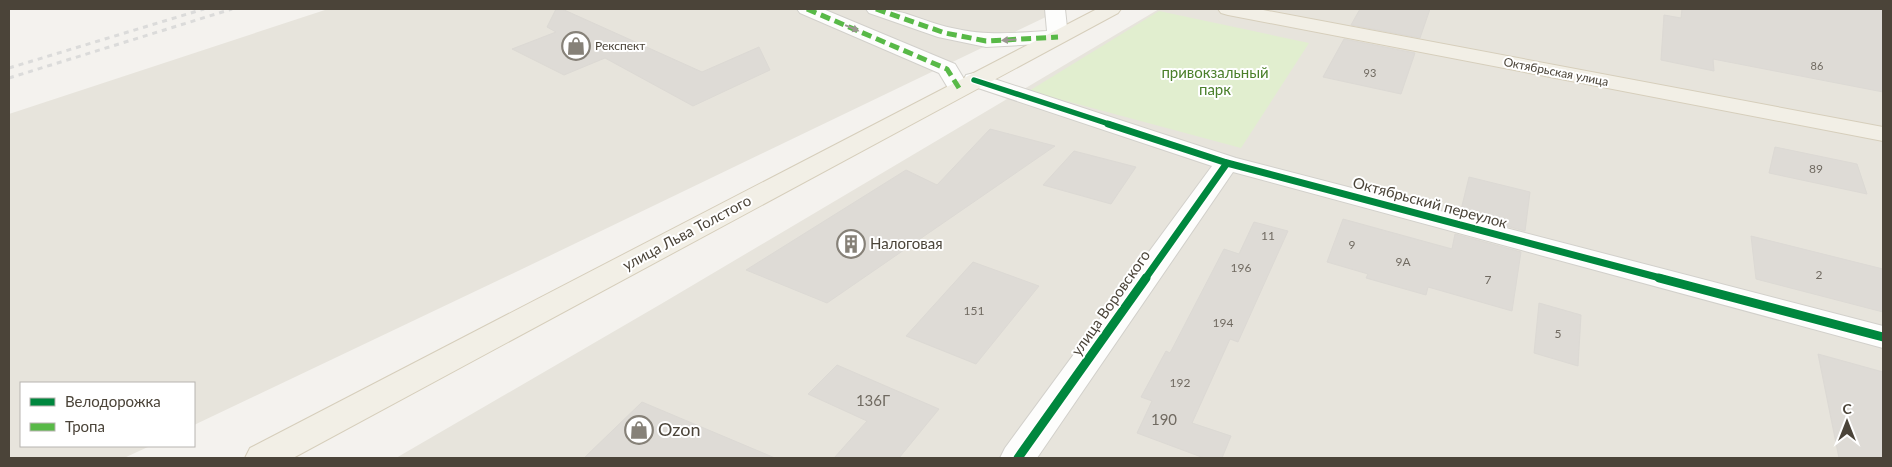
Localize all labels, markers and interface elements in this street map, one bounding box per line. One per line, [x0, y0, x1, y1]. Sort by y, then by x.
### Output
one-way arrow [845, 24, 859, 32]
shop icon: Рекспект [561, 31, 591, 61]
one-way arrow [1001, 36, 1017, 44]
place label: Рекспект [595, 38, 645, 53]
street label: Октябрьская улица [1502, 54, 1610, 89]
house number: 86 [1811, 59, 1823, 72]
park label: привокзальный парк [1161, 63, 1269, 98]
house number: 93 [1364, 66, 1376, 79]
house number: 89 [1809, 161, 1823, 176]
street label: Октябрьский переулок [1351, 173, 1510, 231]
street label: улица Льва Толстого [619, 191, 754, 274]
house number: 11 [1261, 228, 1275, 243]
building icon: Налоговая [836, 229, 866, 259]
place label: Налоговая [870, 234, 943, 252]
house number: 9 [1349, 237, 1356, 252]
street label: улица Воровского [1067, 246, 1153, 359]
house number: 9А [1395, 254, 1411, 269]
house number: 196 [1231, 260, 1251, 275]
house number: 2 [1816, 267, 1823, 282]
house number: 7 [1485, 272, 1492, 287]
house number: 151 [964, 303, 984, 318]
house number: 194 [1213, 315, 1233, 330]
house number: 5 [1555, 326, 1562, 341]
house number: 192 [1170, 375, 1190, 390]
legend [20, 382, 195, 447]
house number: 136Г [856, 391, 890, 409]
text: Велодорожка [65, 392, 161, 410]
north arrow [1822, 397, 1872, 447]
text: С [1842, 400, 1852, 417]
house number: 190 [1151, 410, 1177, 428]
shop icon: Ozon [624, 415, 654, 445]
text: Тропа [65, 417, 105, 435]
place label: Ozon [658, 418, 700, 440]

